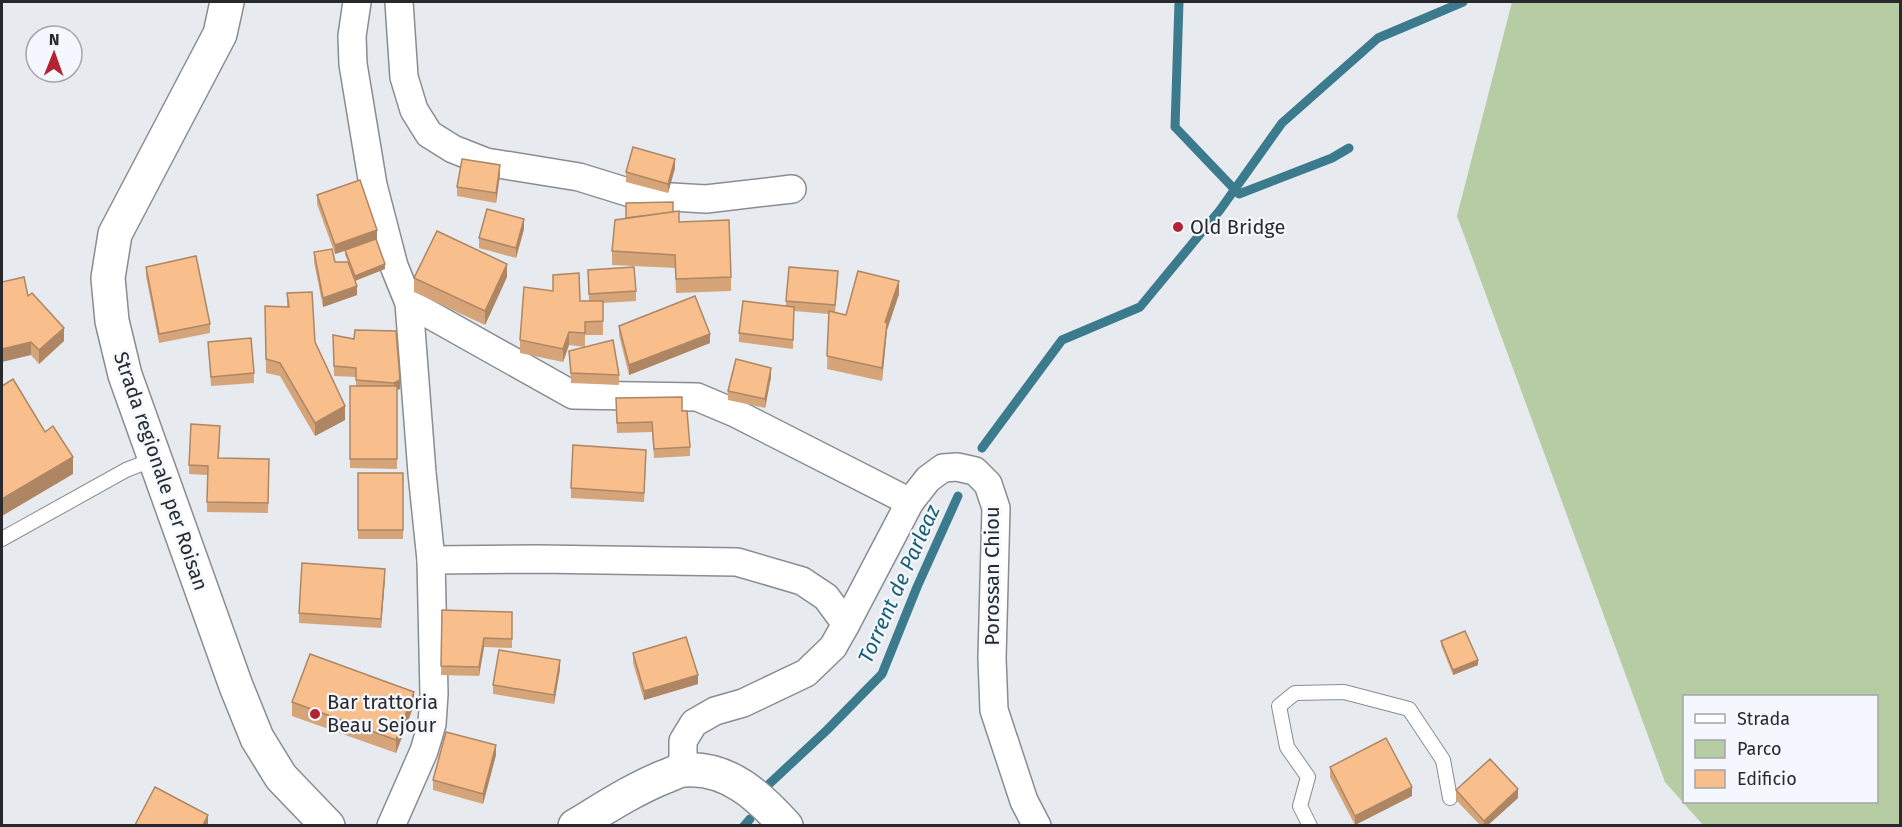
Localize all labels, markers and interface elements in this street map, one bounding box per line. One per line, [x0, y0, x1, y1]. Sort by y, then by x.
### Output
north arrow [24, 24, 84, 84]
text: N [49, 30, 60, 49]
place label: Old Bridge [1190, 215, 1285, 239]
marker: Old Bridge [1171, 220, 1185, 234]
street label: Strada regionale per Roisan [109, 348, 213, 594]
water label: Torrent de Parleaz [852, 500, 946, 667]
street label: Porossan Chiou [980, 506, 1004, 646]
place label: Bar trattoria Beau Sejour [327, 690, 438, 737]
legend [1683, 695, 1878, 803]
marker: Bar trattoria Beau Sejour [308, 707, 322, 721]
text: Strada [1737, 708, 1790, 730]
text: Parco [1737, 738, 1781, 760]
text: Edificio [1737, 768, 1797, 790]

